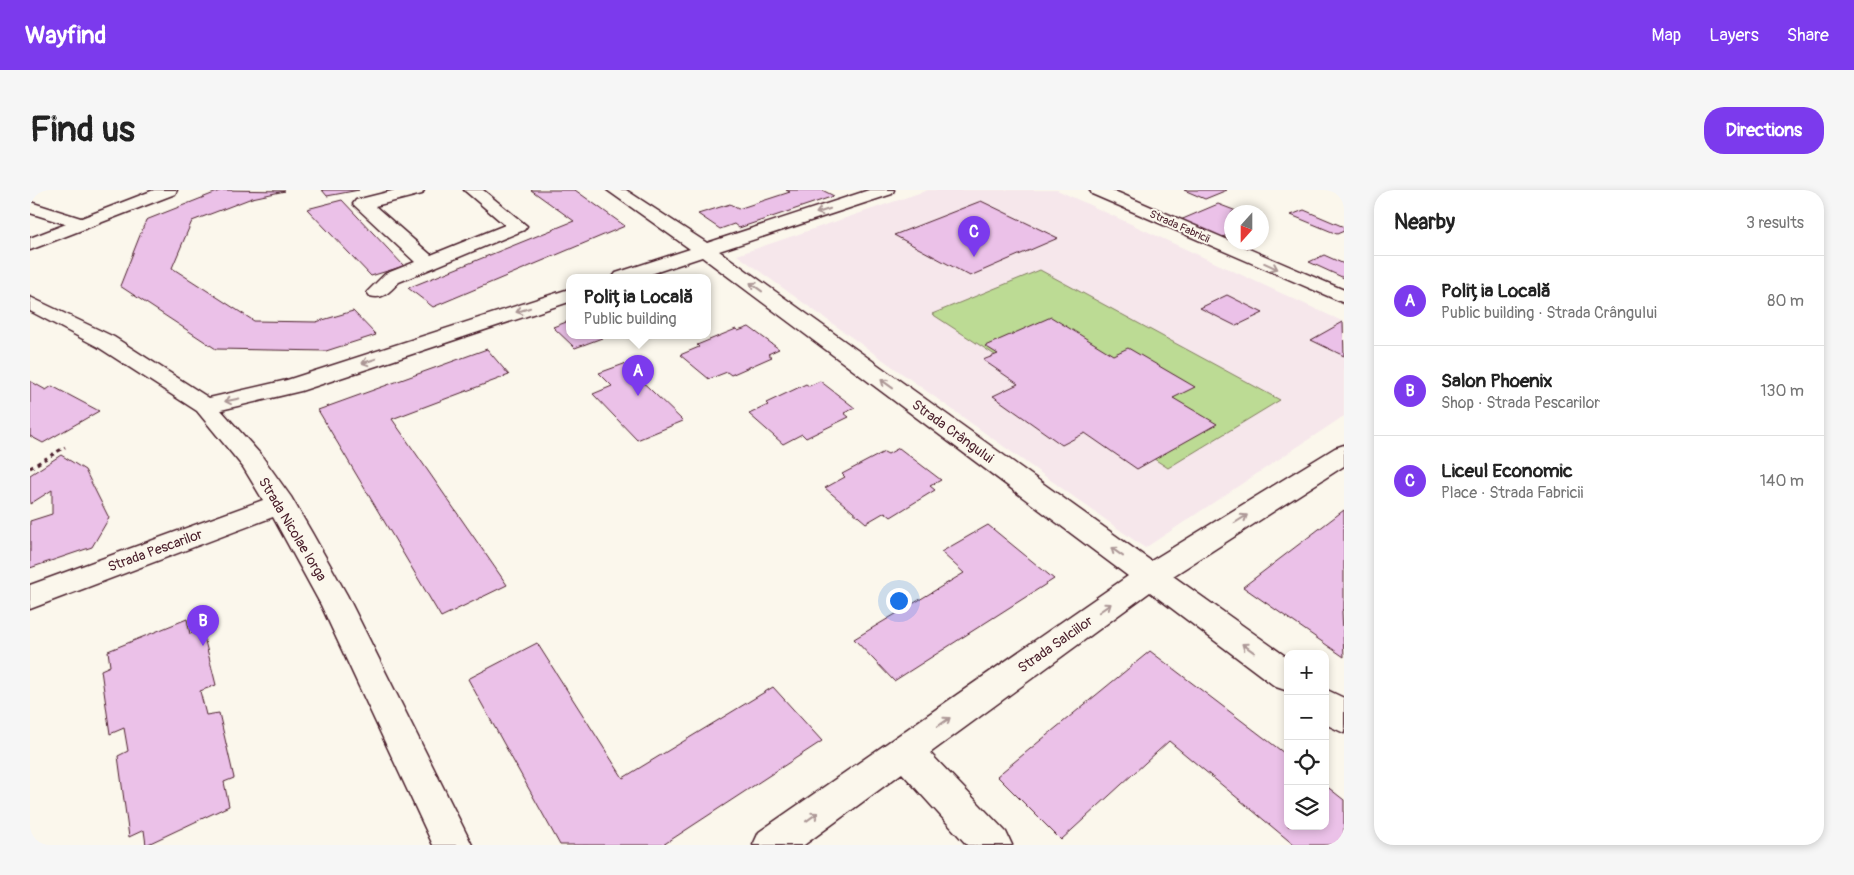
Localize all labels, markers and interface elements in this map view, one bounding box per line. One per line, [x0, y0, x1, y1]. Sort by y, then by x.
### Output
text: Wayfind [25, 21, 106, 50]
text: Map [1652, 24, 1681, 47]
text: Layers [1709, 24, 1759, 47]
text: Share [1787, 24, 1829, 47]
button: Directions [1704, 107, 1824, 154]
text: Find us [30, 108, 135, 152]
north arrow [1224, 205, 1269, 250]
one-way arrow [816, 207, 831, 216]
street label: Strada Fabricii [1148, 207, 1212, 246]
text: Nearby [1394, 209, 1455, 236]
text: 3 results [1746, 213, 1804, 233]
pin: C [958, 216, 990, 257]
one-way arrow [1263, 261, 1278, 271]
popup [566, 274, 711, 339]
text: Poliția Locală [1441, 279, 1551, 303]
one-way arrow [750, 282, 763, 293]
text: Poliția Locală [583, 285, 694, 309]
text: A [1405, 291, 1415, 311]
text: 80 m [1767, 291, 1804, 311]
text: Public building · Strada Crângului [1441, 303, 1657, 323]
one-way arrow [515, 306, 531, 316]
text: Public building [583, 309, 677, 329]
pin: A [622, 355, 654, 396]
one-way arrow [361, 357, 377, 367]
text: Salon Phoenix [1441, 369, 1553, 393]
one-way arrow [881, 378, 894, 389]
text: B [1405, 381, 1415, 401]
text: 130 m [1760, 381, 1804, 401]
text: Shop · Strada Pescarilor [1441, 393, 1600, 413]
one-way arrow [224, 396, 240, 405]
street label: Strada Crângului [909, 396, 997, 467]
text: Liceul Economic [1441, 459, 1573, 483]
text: C [1405, 471, 1415, 491]
text: 140 m [1760, 471, 1804, 491]
street label: Strada Nicolae Iorga [255, 474, 330, 584]
text: Place · Strada Fabricii [1441, 483, 1583, 503]
one-way arrow [1234, 514, 1248, 524]
street label: Strada Pescarilor [105, 525, 205, 575]
one-way arrow [1110, 547, 1124, 557]
your location [886, 588, 912, 614]
one-way arrow [1098, 603, 1112, 613]
pin: B [187, 605, 219, 646]
street label: Strada Salciilor [1015, 612, 1096, 677]
one-way arrow [1241, 643, 1255, 653]
map controls [1284, 650, 1329, 830]
button: + [1284, 650, 1329, 695]
button: − [1284, 695, 1329, 740]
one-way arrow [937, 717, 951, 727]
button: locate [1284, 740, 1329, 785]
button: layers [1284, 785, 1329, 830]
one-way arrow [805, 812, 819, 822]

